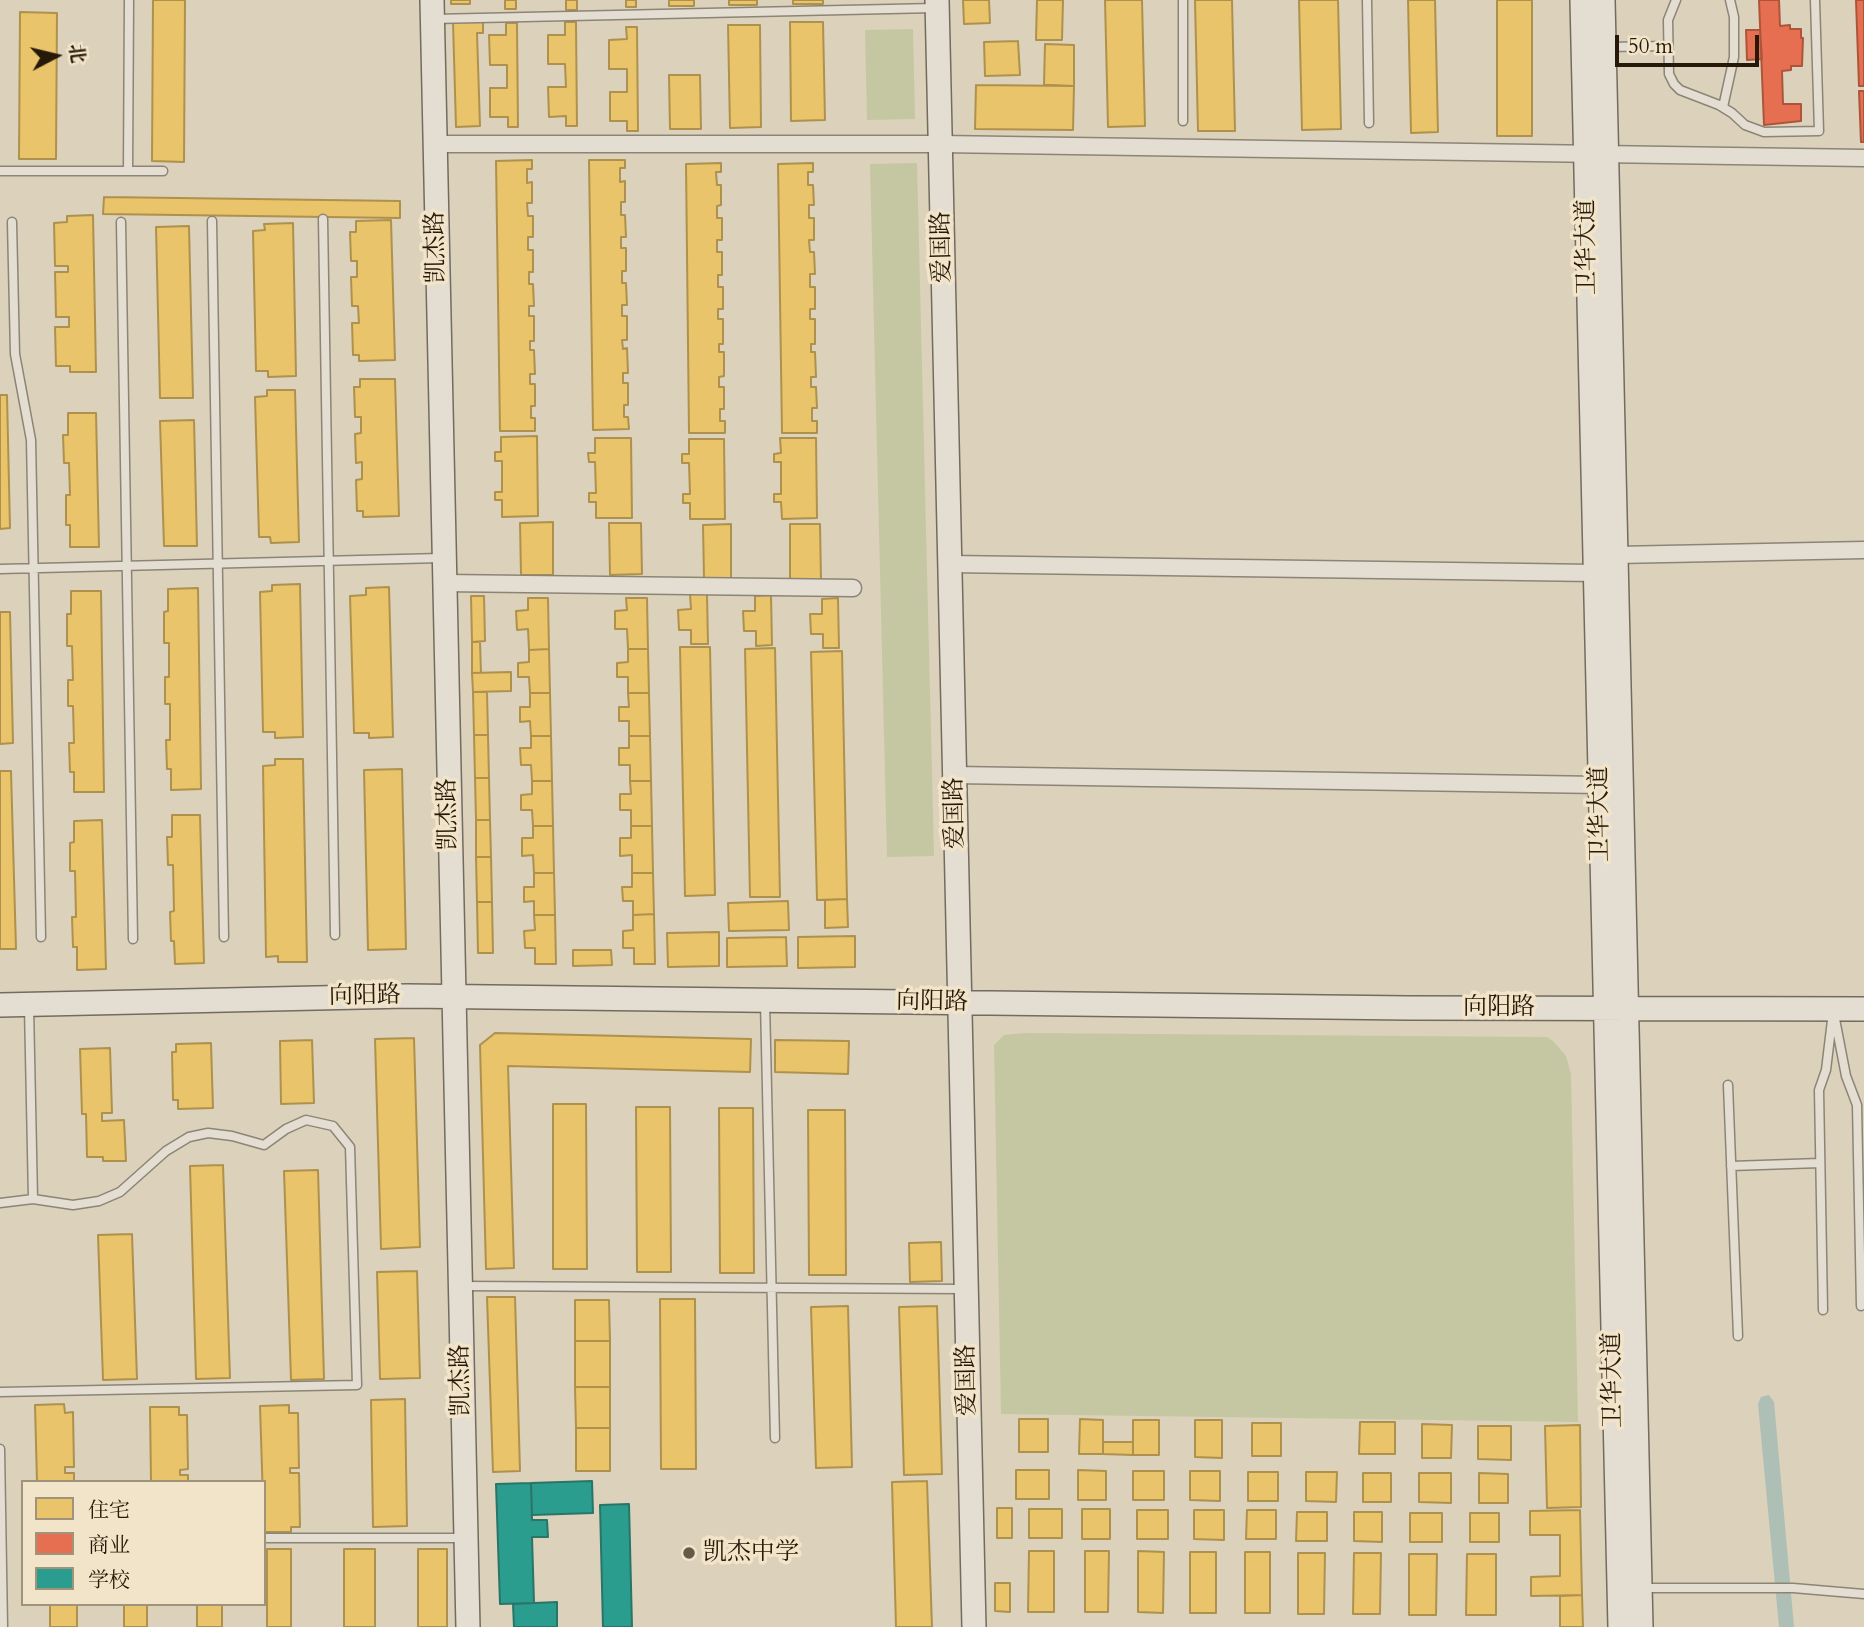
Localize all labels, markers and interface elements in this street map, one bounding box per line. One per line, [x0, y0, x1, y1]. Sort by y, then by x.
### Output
north arrow [21, 21, 91, 91]
scale bar [1619, 21, 1762, 65]
text: 50 m [1628, 32, 1673, 61]
text: 北 [63, 42, 91, 64]
street label: 卫华大道 [1573, 199, 1603, 295]
street label: 凯杰路 [422, 211, 452, 283]
street label: 爱国路 [928, 211, 958, 283]
street label: 卫华大道 [1586, 766, 1616, 862]
street label: 爱国路 [941, 777, 971, 849]
street label: 凯杰路 [434, 778, 464, 850]
street label: 向阳路 [329, 982, 401, 1012]
street label: 向阳路 [896, 988, 968, 1018]
street label: 向阳路 [1463, 994, 1535, 1022]
street label: 卫华大道 [1599, 1332, 1629, 1428]
street label: 凯杰路 [447, 1344, 477, 1416]
street label: 爱国路 [953, 1344, 983, 1416]
legend [21, 1480, 266, 1606]
text: 住宅 [88, 1496, 130, 1525]
text: 商业 [88, 1531, 130, 1560]
place label: 凯杰中学 [703, 1539, 799, 1567]
marker: 凯杰中学 [681, 1545, 697, 1561]
text: 学校 [88, 1566, 130, 1595]

